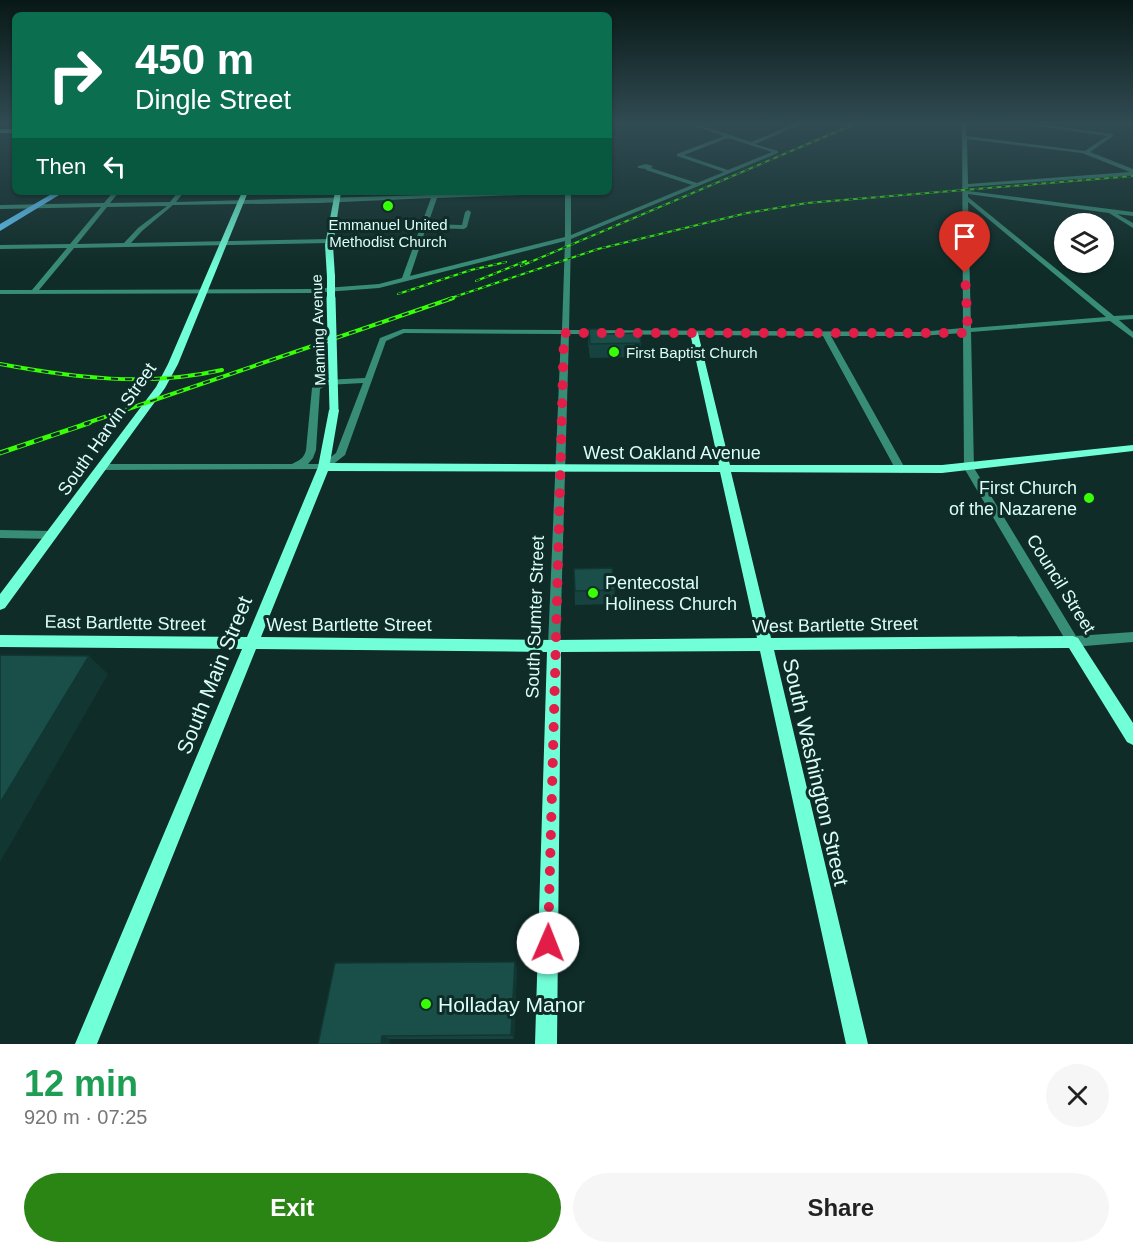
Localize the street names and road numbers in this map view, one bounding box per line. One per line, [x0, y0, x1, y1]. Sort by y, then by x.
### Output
street label: Manning Avenue [308, 274, 328, 386]
street label: South Harvin Street [54, 359, 160, 499]
street label: West Oakland Avenue [583, 443, 761, 463]
street label: Council Street [1023, 531, 1099, 637]
street label: South Sumter Street [522, 535, 548, 699]
street label: South Main Street [172, 593, 256, 757]
street label: East Bartlette Street [44, 612, 206, 634]
street label: West Bartlette Street [752, 614, 918, 636]
street label: West Bartlette Street [266, 615, 432, 635]
street label: South Washington Street [779, 656, 853, 888]

